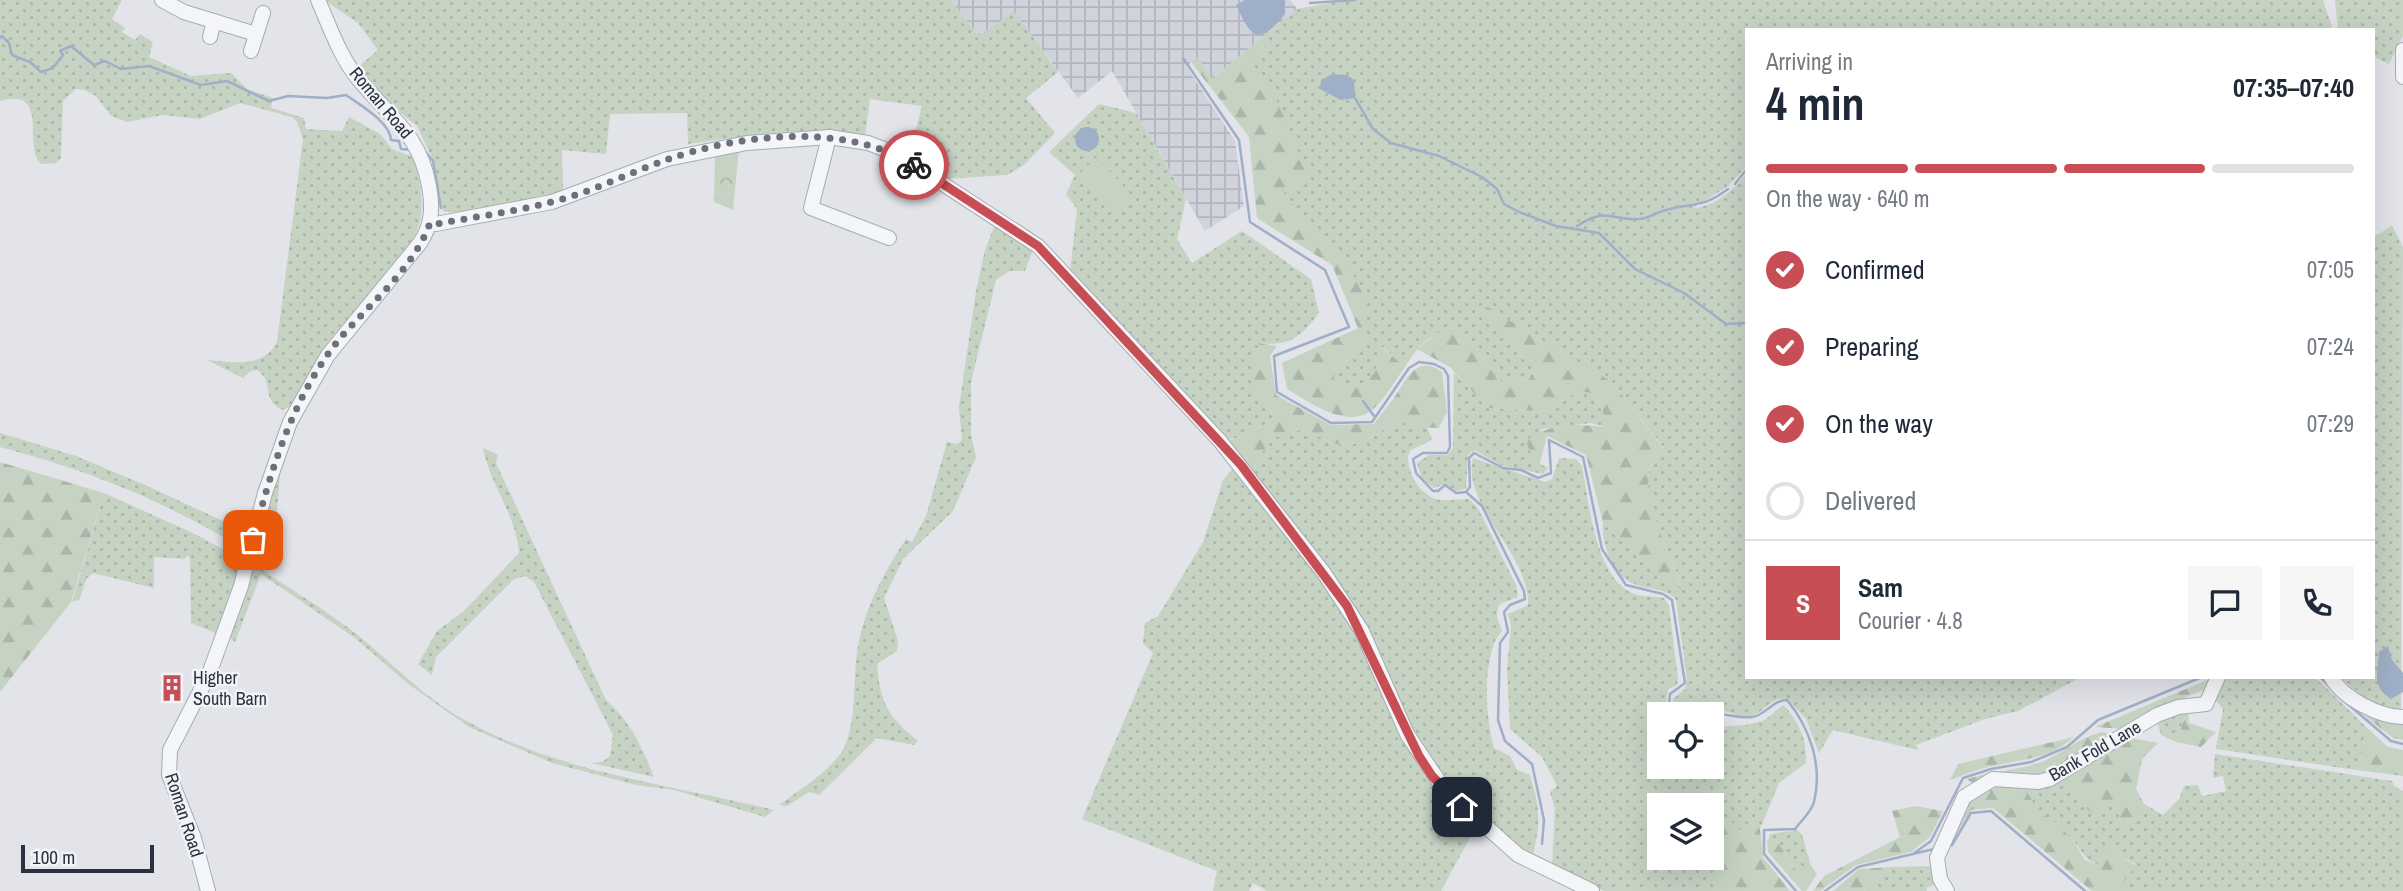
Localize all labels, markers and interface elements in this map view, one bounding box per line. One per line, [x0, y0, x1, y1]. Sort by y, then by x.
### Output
text: Arriving in [1766, 46, 1853, 77]
street label: Roman Road [344, 61, 419, 144]
text: 07:35–07:40 [2233, 70, 2354, 105]
text: 4 min [1766, 72, 1865, 134]
courier [879, 130, 949, 200]
icon: bike [895, 146, 933, 184]
text: On the way · 640 m [1766, 183, 1930, 214]
icon: check [1766, 251, 1804, 289]
text: Confirmed [1825, 252, 1925, 287]
text: 07:05 [2307, 254, 2354, 285]
icon: check [1766, 328, 1804, 366]
text: Preparing [1825, 329, 1919, 364]
text: 07:24 [2307, 331, 2354, 362]
icon: check [1766, 405, 1804, 443]
text: On the way [1825, 406, 1933, 441]
text: 07:29 [2307, 408, 2354, 439]
text: Delivered [1825, 483, 1916, 518]
pin [223, 510, 283, 570]
icon: bag [234, 521, 272, 559]
button: chat [2188, 566, 2262, 640]
button: phone [2280, 566, 2354, 640]
text: Sam [1858, 570, 1903, 605]
text: S [1796, 586, 1810, 621]
text: Courier · 4.8 [1858, 605, 1963, 636]
place label: Higher South Barn [193, 665, 267, 711]
building icon: Higher South Barn [157, 673, 187, 703]
map controls [1647, 702, 1724, 870]
button: locate [1647, 702, 1724, 779]
street label: Bank Fold Lane [2044, 714, 2145, 787]
street label: Roman Road [159, 770, 210, 860]
pin [1432, 777, 1492, 837]
icon: home [1443, 788, 1481, 826]
button: layers [1647, 793, 1724, 870]
scale bar [21, 842, 154, 874]
text: 100 m [32, 844, 75, 870]

